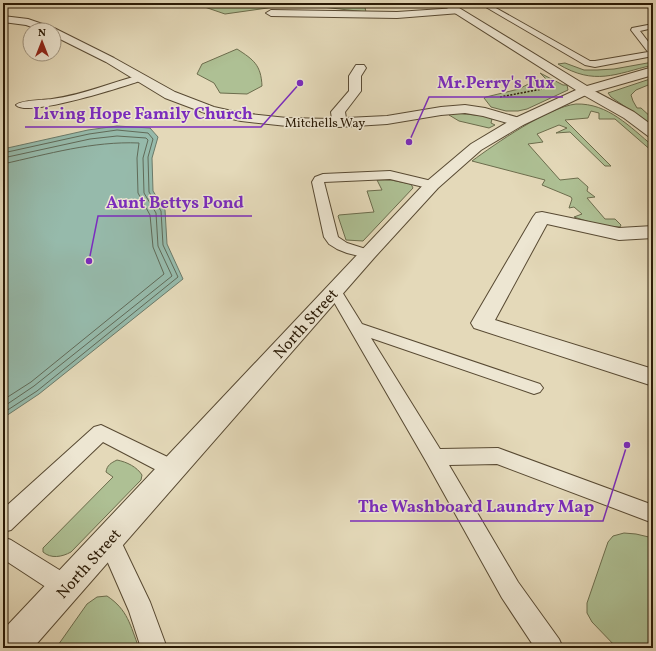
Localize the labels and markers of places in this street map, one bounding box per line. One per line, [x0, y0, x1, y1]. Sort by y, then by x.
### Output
callout: Mr.Perry's Tux [429, 68, 563, 97]
callout: Living Hope Family Church [25, 98, 261, 127]
callout: Aunt Bettys Pond [98, 187, 252, 216]
callout: The Washboard Laundry Map [350, 492, 603, 521]

